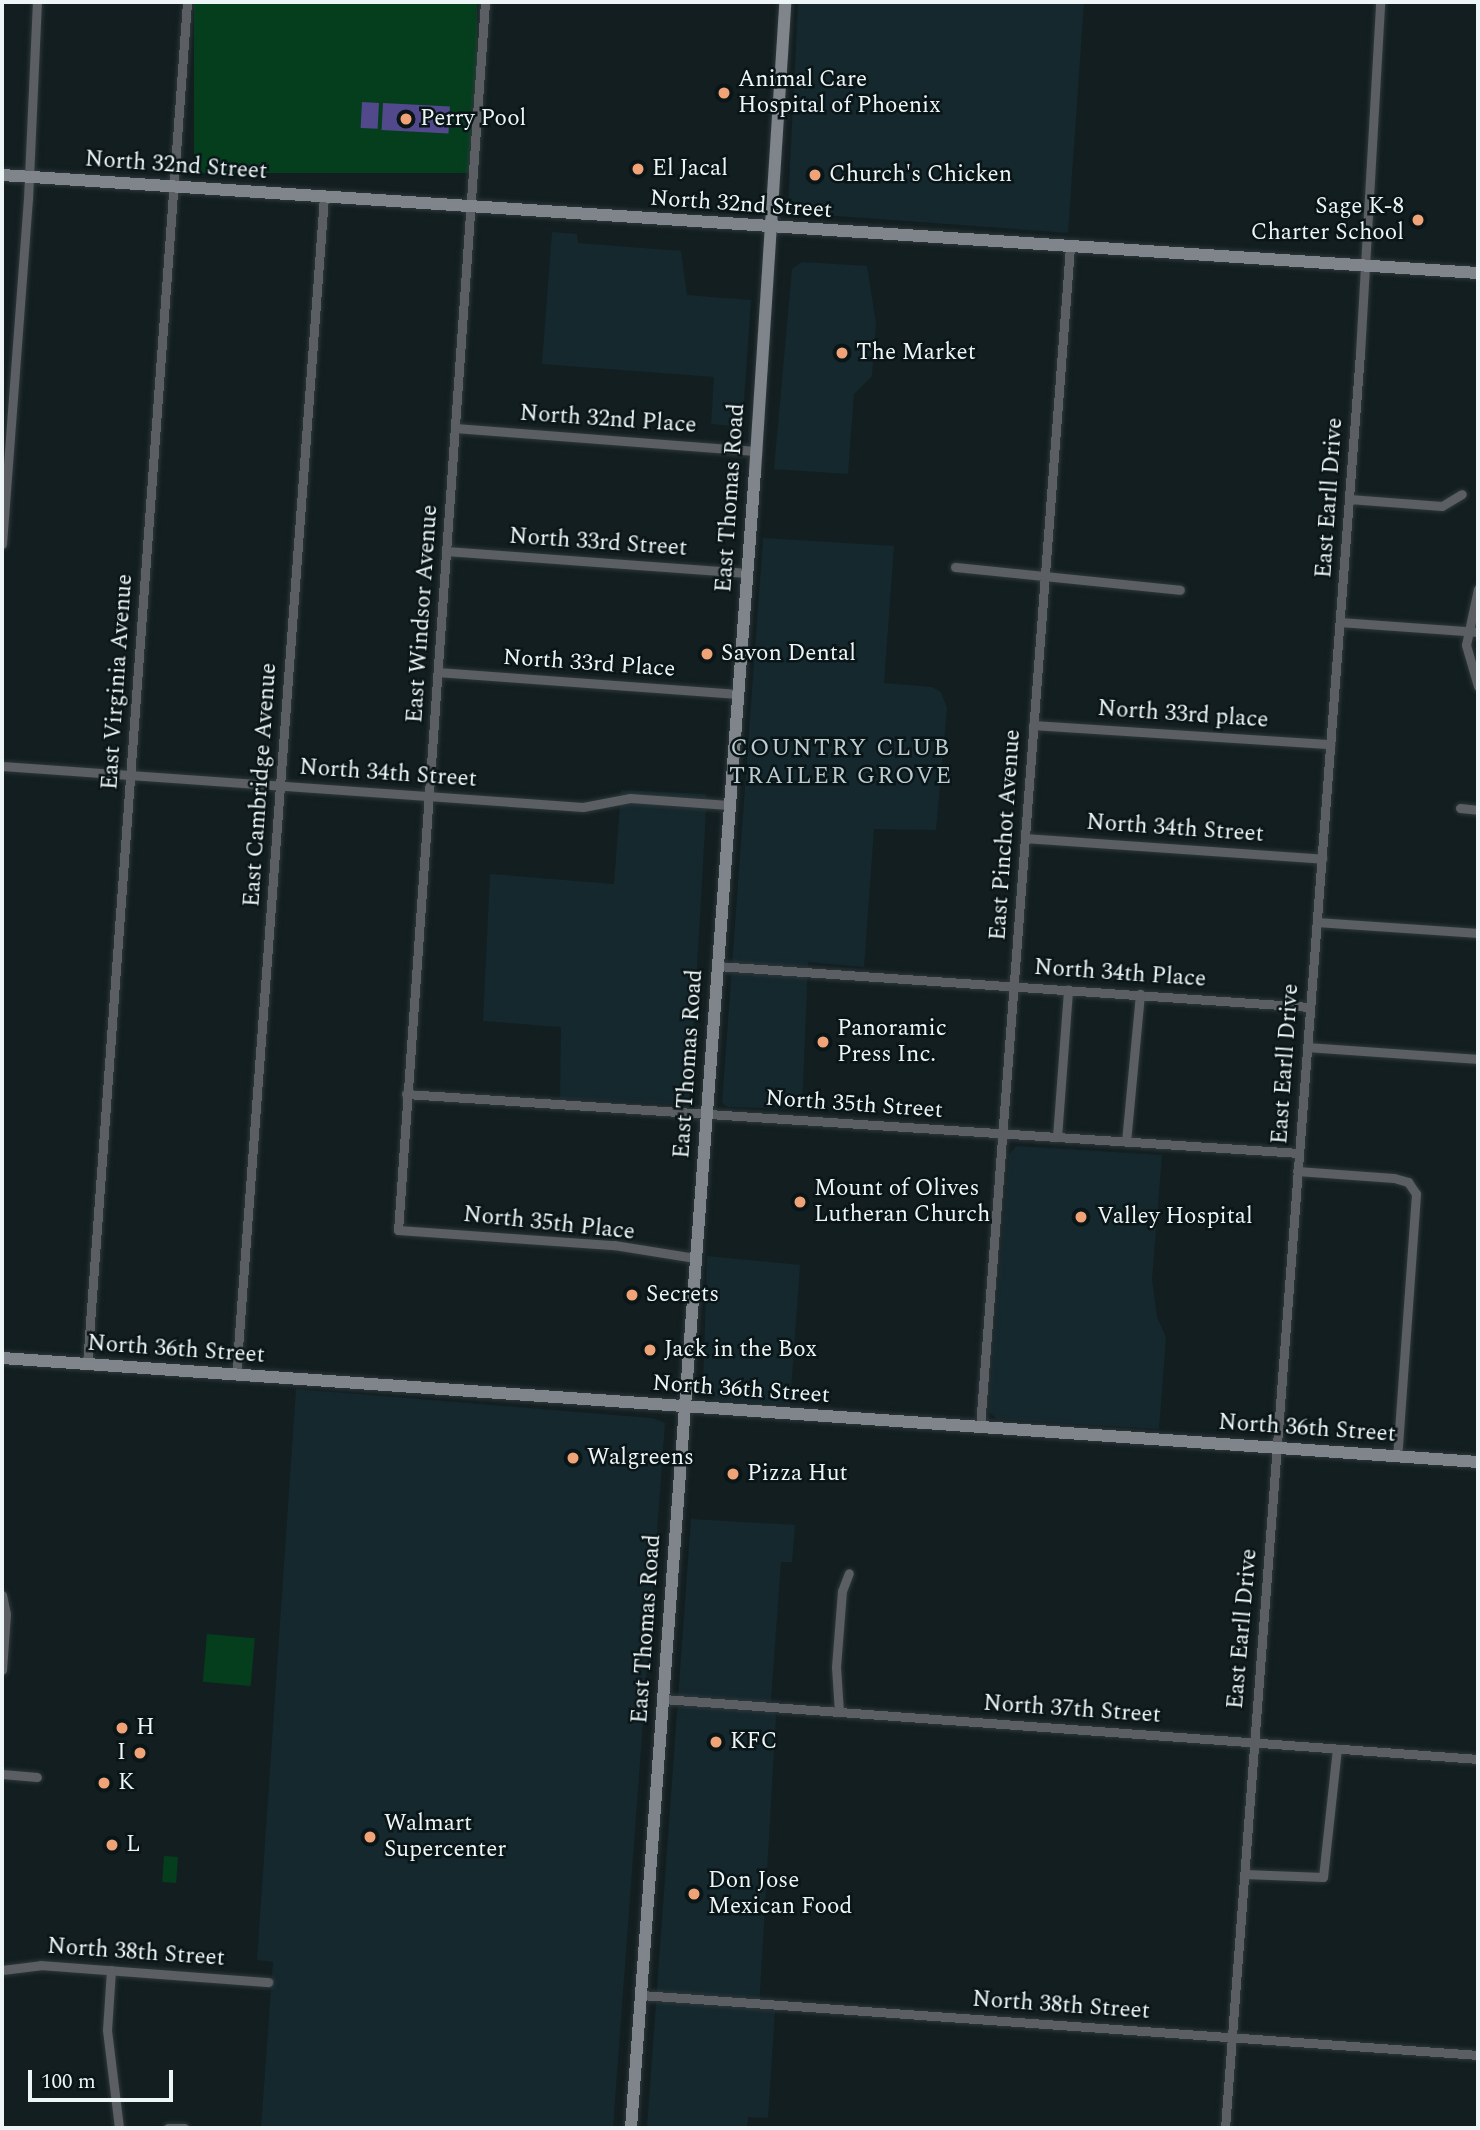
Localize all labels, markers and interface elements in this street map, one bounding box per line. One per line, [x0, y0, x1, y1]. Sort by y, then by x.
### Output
place label: Animal Care Hospital of Phoenix [738, 66, 941, 120]
marker: Animal Care Hospital of Phoenix [716, 85, 732, 101]
place label: Perry Pool [420, 105, 526, 133]
marker: Perry Pool [398, 111, 414, 127]
street label: North 32nd Street [84, 146, 268, 186]
place label: El Jacal [652, 155, 728, 183]
marker: El Jacal [630, 161, 646, 177]
place label: Church's Chicken [829, 161, 1012, 189]
marker: Church's Chicken [807, 167, 823, 183]
street label: North 32nd Street [649, 185, 833, 225]
place label: Sage K-8 Charter School [1251, 193, 1404, 247]
marker: Sage K-8 Charter School [1410, 212, 1426, 228]
place label: The Market [856, 339, 976, 367]
marker: The Market [834, 345, 850, 361]
street label: North 32nd Place [519, 400, 697, 440]
street label: East Thomas Road [711, 402, 751, 594]
street label: East Earll Drive [1311, 417, 1349, 579]
street label: East Windsor Avenue [402, 504, 444, 724]
street label: North 33rd Street [508, 523, 688, 563]
street label: East Virginia Avenue [97, 573, 139, 791]
place label: Savon Dental [721, 640, 856, 668]
street label: North 33rd Place [502, 644, 676, 684]
marker: Savon Dental [699, 646, 715, 662]
street label: East Cambridge Avenue [239, 662, 283, 908]
street label: North 33rd place [1097, 695, 1269, 735]
street label: East Pinchot Avenue [985, 728, 1027, 942]
district label: COUNTRY CLUB TRAILER GROVE [731, 735, 951, 791]
street label: North 34th Street [298, 754, 478, 794]
street label: North 34th Street [1085, 809, 1265, 849]
street label: North 34th Place [1033, 954, 1207, 994]
street label: East Thomas Road [669, 968, 709, 1160]
street label: East Earll Drive [1267, 983, 1305, 1145]
place label: Panoramic Press Inc. [837, 1015, 947, 1069]
marker: Panoramic Press Inc. [815, 1034, 831, 1050]
street label: North 35th Street [764, 1085, 944, 1125]
place label: Mount of Olives Lutheran Church [814, 1175, 990, 1229]
marker: Mount of Olives Lutheran Church [792, 1194, 808, 1210]
street label: North 35th Place [462, 1201, 636, 1247]
place label: Valley Hospital [1097, 1203, 1253, 1231]
marker: Valley Hospital [1071, 1207, 1091, 1227]
place label: Secrets [646, 1281, 719, 1309]
marker: Secrets [624, 1287, 640, 1303]
street label: North 36th Street [86, 1330, 266, 1370]
place label: Jack in the Box [664, 1336, 817, 1364]
marker: Jack in the Box [642, 1342, 658, 1358]
street label: North 36th Street [651, 1370, 831, 1410]
street label: North 36th Street [1217, 1409, 1397, 1449]
place label: Walgreens [587, 1444, 694, 1472]
marker: Walgreens [565, 1450, 581, 1466]
place label: Pizza Hut [747, 1460, 848, 1488]
marker: Pizza Hut [725, 1466, 741, 1482]
street label: East Thomas Road [627, 1533, 667, 1725]
street label: East Earll Drive [1222, 1548, 1264, 1710]
street label: North 37th Street [982, 1690, 1162, 1730]
place label: H [136, 1714, 155, 1742]
marker: H [114, 1720, 130, 1736]
place label: KFC [730, 1728, 777, 1756]
marker: KFC [708, 1734, 724, 1750]
place label: I [117, 1739, 126, 1767]
marker: I [132, 1745, 148, 1761]
place label: K [118, 1769, 135, 1797]
marker: K [96, 1775, 112, 1791]
place label: Walmart Supercenter [384, 1810, 506, 1864]
marker: Walmart Supercenter [362, 1829, 378, 1845]
place label: L [126, 1831, 141, 1859]
marker: L [104, 1837, 120, 1853]
place label: Don Jose Mexican Food [708, 1867, 852, 1921]
marker: Don Jose Mexican Food [686, 1886, 702, 1902]
street label: North 38th Street [46, 1933, 226, 1973]
street label: North 38th Street [971, 1986, 1151, 2026]
scale bar [32, 2056, 177, 2100]
text: 100 m [41, 2066, 96, 2098]

